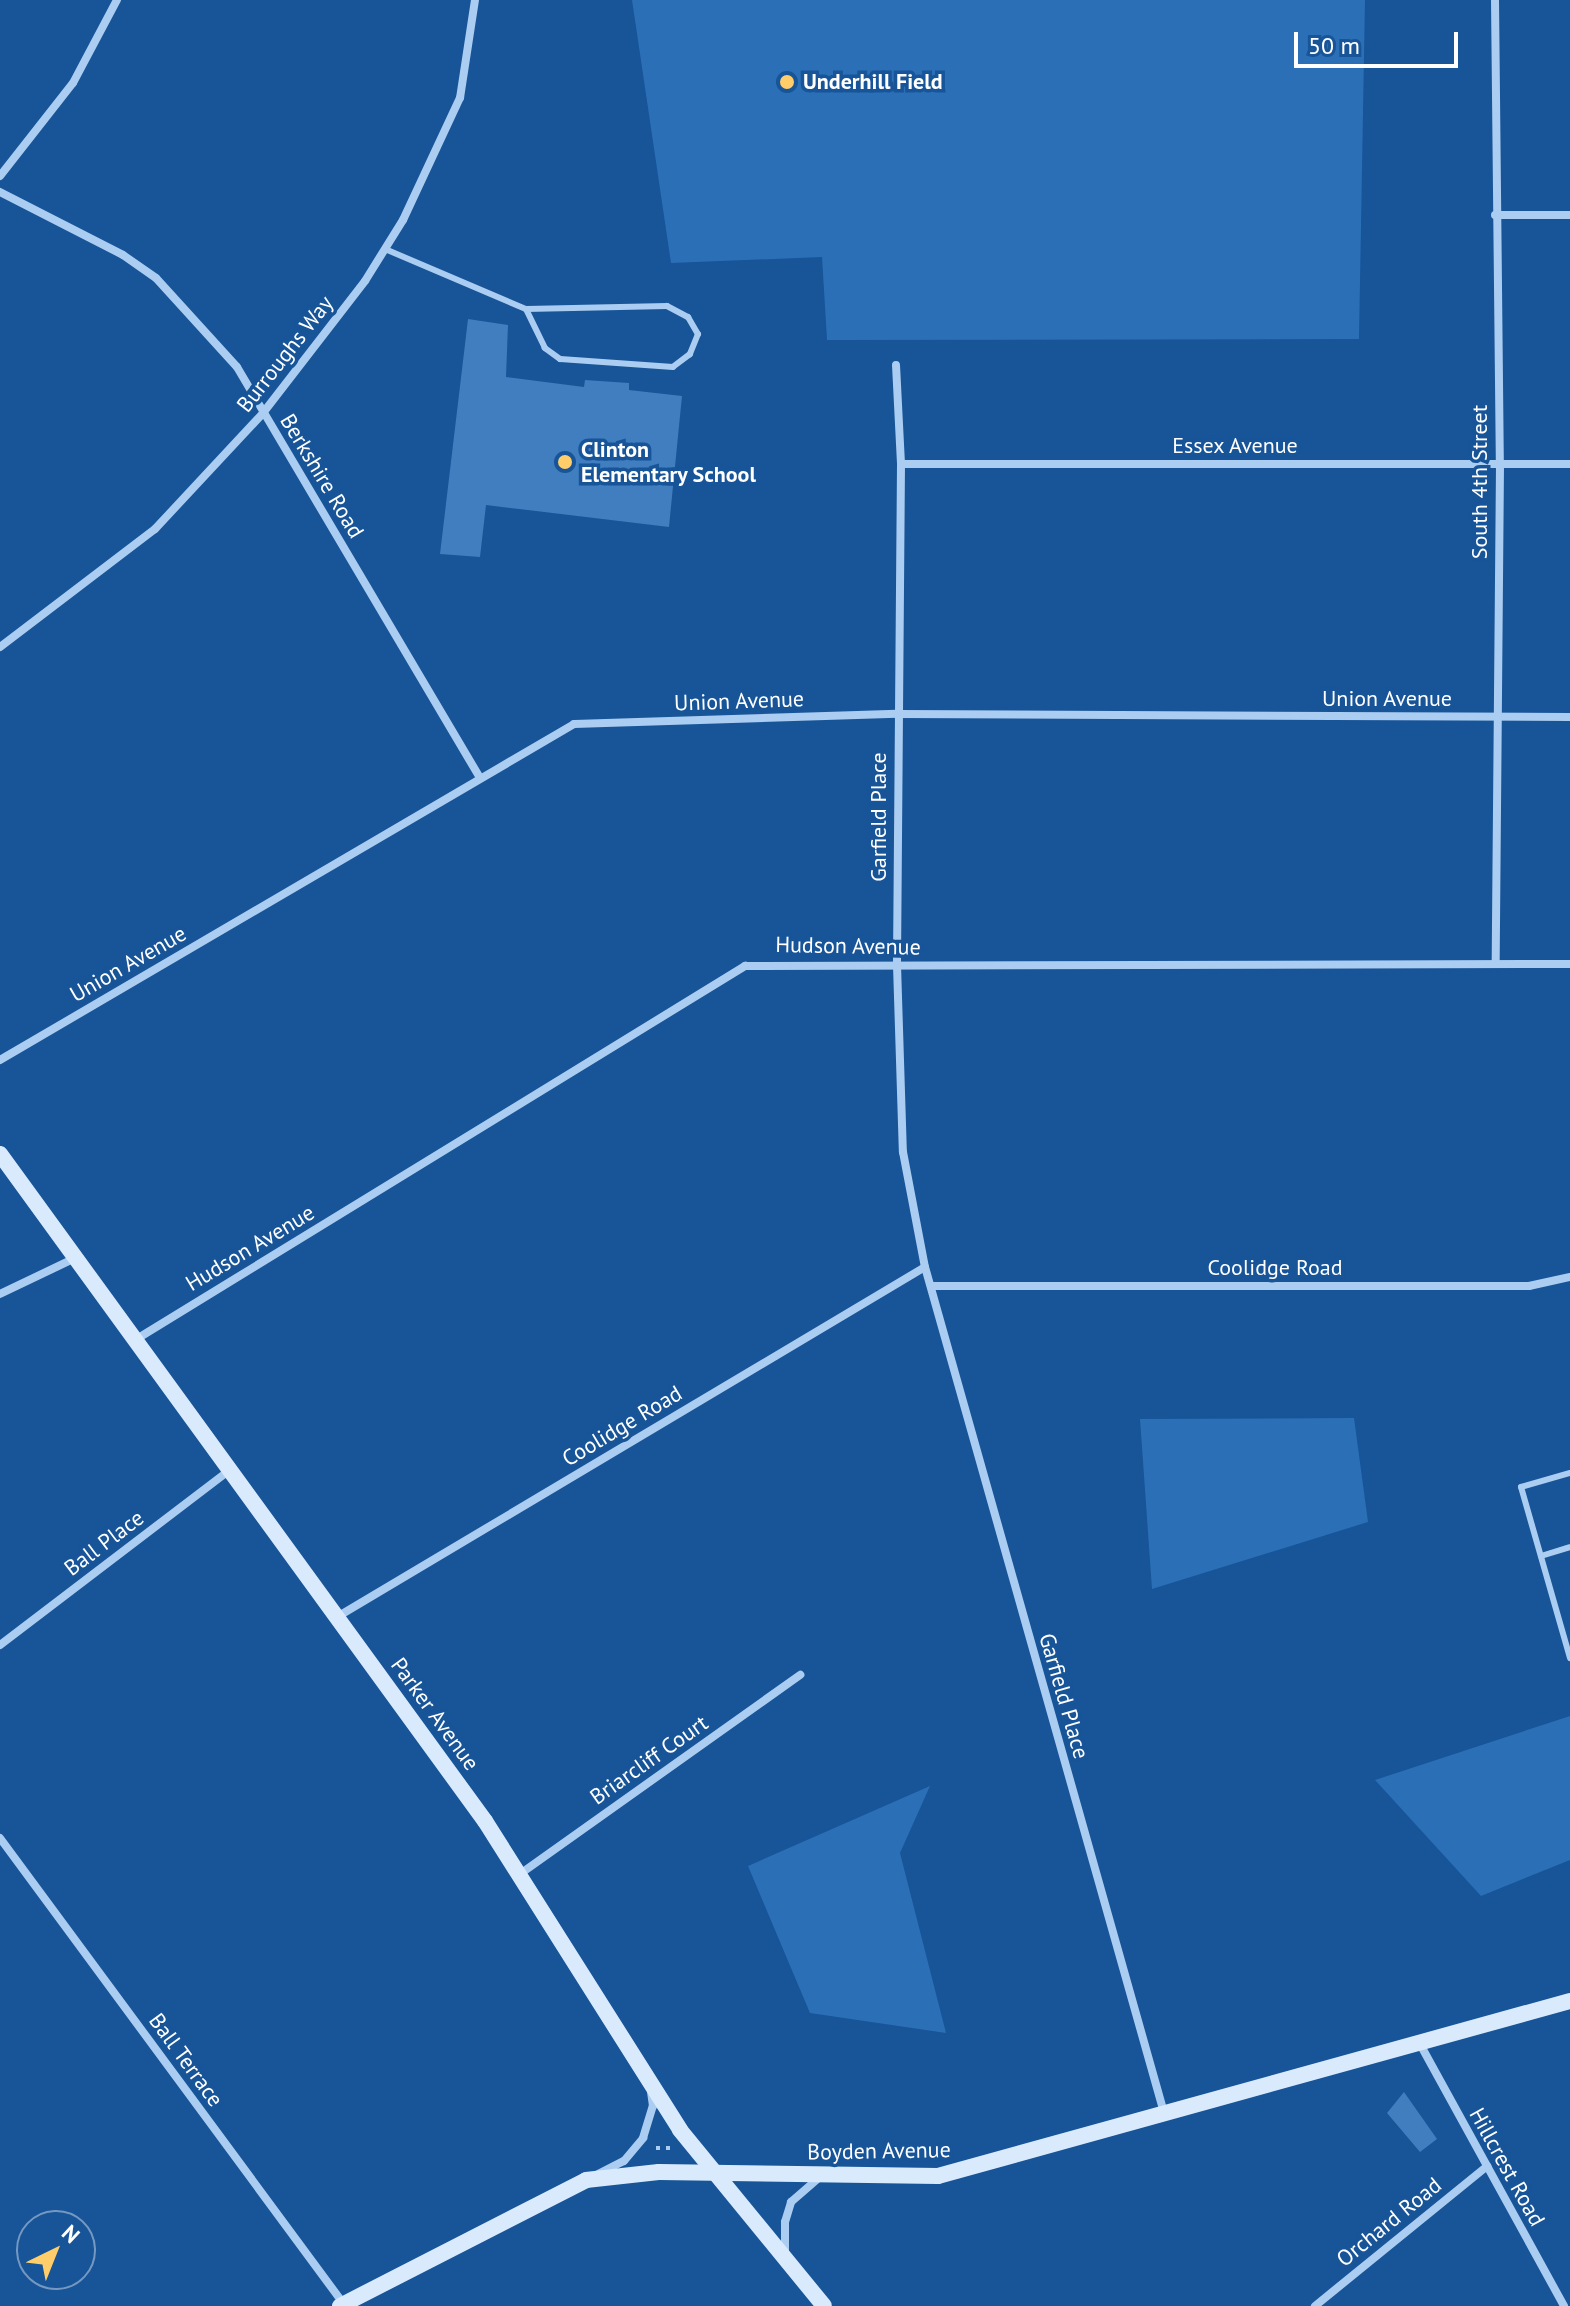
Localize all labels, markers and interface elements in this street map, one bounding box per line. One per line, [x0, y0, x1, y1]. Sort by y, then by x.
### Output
scale bar [1298, 16, 1462, 66]
text: 50 m [1308, 30, 1360, 61]
place label: Underhill Field [803, 69, 943, 95]
marker: Underhill Field [778, 73, 796, 91]
street label: Burroughs Way [231, 290, 339, 418]
street label: South 4th Street [1467, 405, 1493, 559]
street label: Berkshire Road [275, 409, 369, 543]
street label: Essex Avenue [1172, 433, 1298, 459]
place label: Clinton Elementary School [581, 436, 757, 488]
marker: Clinton Elementary School [556, 453, 574, 471]
street label: Union Avenue [673, 686, 805, 716]
street label: Union Avenue [1322, 686, 1452, 712]
street label: Garfield Place [866, 752, 892, 882]
street label: Union Avenue [65, 920, 191, 1008]
street label: Hudson Avenue [775, 932, 921, 960]
street label: Hudson Avenue [181, 1199, 319, 1297]
street label: Coolidge Road [1208, 1255, 1342, 1281]
street label: Coolidge Road [557, 1380, 687, 1472]
street label: Ball Place [59, 1505, 149, 1581]
street label: Garfield Place [1033, 1630, 1095, 1762]
street label: Parker Avenue [385, 1652, 485, 1776]
street label: Briarcliff Court [585, 1710, 713, 1810]
street label: Ball Terrace [143, 2008, 229, 2112]
street label: Hillcrest Road [1464, 2103, 1550, 2231]
street label: Boyden Avenue [807, 2137, 951, 2165]
street label: Orchard Road [1331, 2172, 1447, 2272]
north arrow [16, 2210, 96, 2290]
text: N [56, 2219, 86, 2249]

